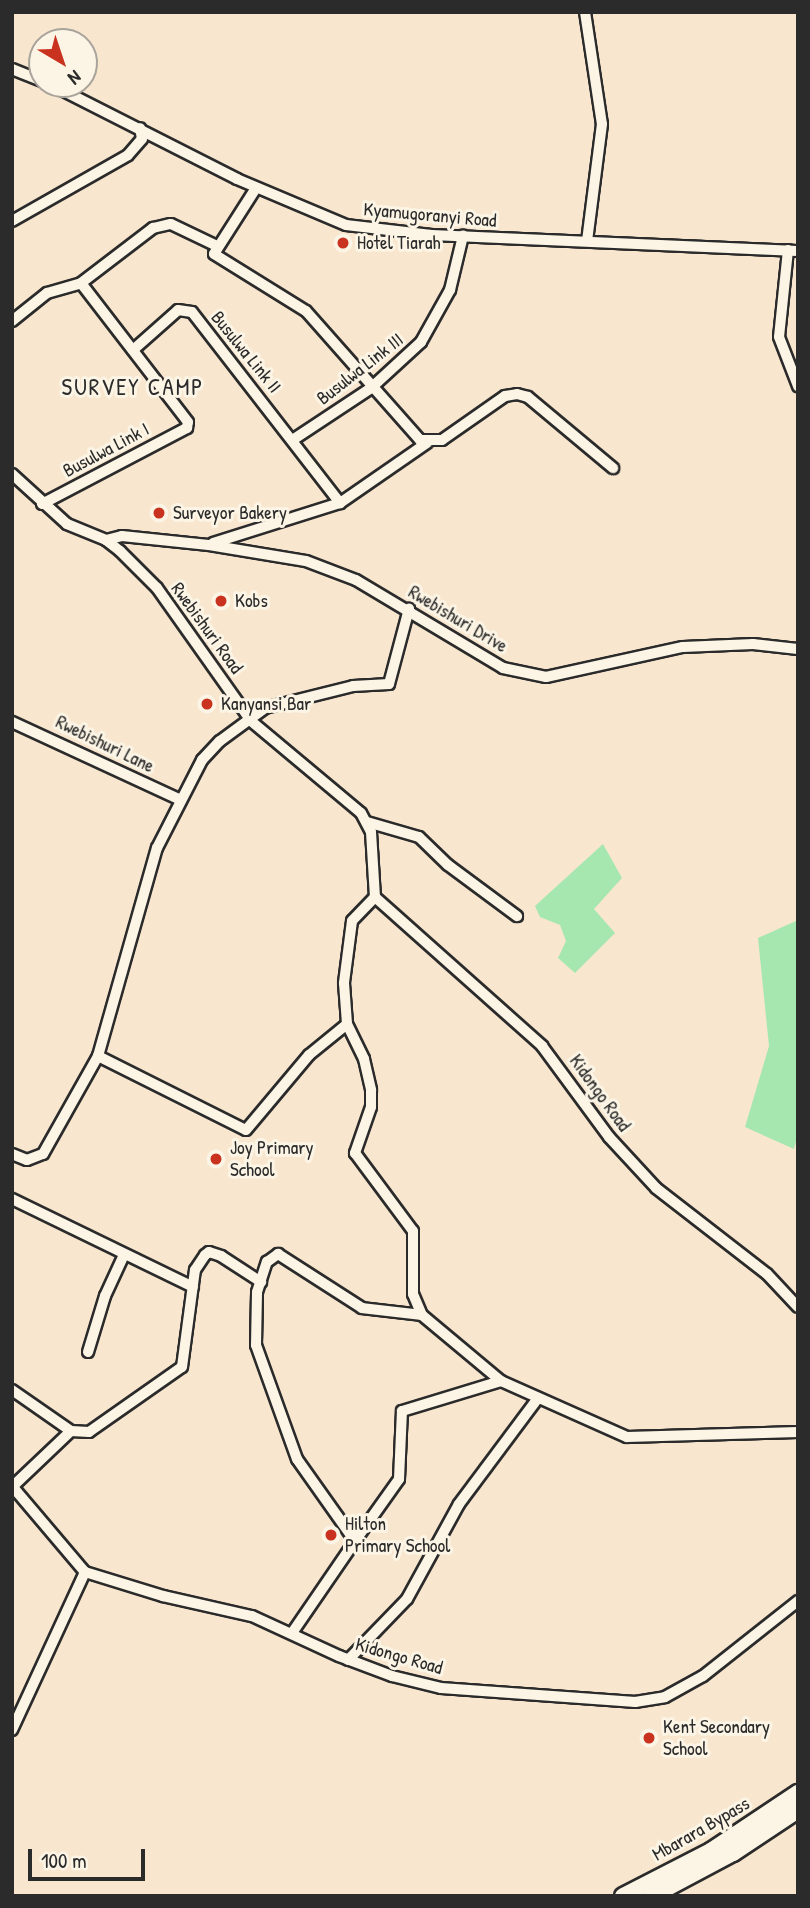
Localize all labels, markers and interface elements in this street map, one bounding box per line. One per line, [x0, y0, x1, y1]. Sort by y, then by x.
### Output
north arrow [28, 28, 98, 98]
text: N [63, 64, 87, 91]
street label: Kyamugoranyi Road [363, 198, 497, 232]
place label: Hotel Tiarah [357, 232, 440, 254]
marker: Hotel Tiarah [335, 235, 351, 251]
street label: Busulwa Link II [206, 306, 286, 398]
street label: Busulwa Link III [312, 328, 408, 410]
district label: SURVEY CAMP [63, 373, 203, 401]
street label: Busulwa Link I [59, 418, 153, 482]
place label: Surveyor Bakery [173, 502, 287, 524]
marker: Surveyor Bakery [151, 505, 167, 521]
street label: Rwebishuri Road [166, 578, 248, 678]
street label: Rwebishuri Drive [404, 580, 512, 658]
place label: Kobs [235, 590, 268, 612]
marker: Kobs [213, 593, 229, 609]
place label: Kanyansi Bar [221, 693, 311, 715]
marker: Kanyansi Bar [199, 696, 215, 712]
street label: Rwebishuri Lane [52, 710, 158, 778]
street label: Kidongo Road [564, 1050, 636, 1136]
place label: Joy Primary School [230, 1137, 314, 1181]
marker: Joy Primary School [208, 1151, 224, 1167]
place label: Hilton Primary School [345, 1513, 450, 1557]
marker: Hilton Primary School [323, 1527, 339, 1543]
street label: Kidongo Road [353, 1633, 445, 1679]
place label: Kent Secondary School [663, 1716, 770, 1760]
marker: Kent Secondary School [641, 1730, 657, 1746]
street label: Mbarara Bypass [648, 1792, 754, 1866]
scale bar [32, 1834, 149, 1878]
text: 100 m [41, 1846, 87, 1875]

